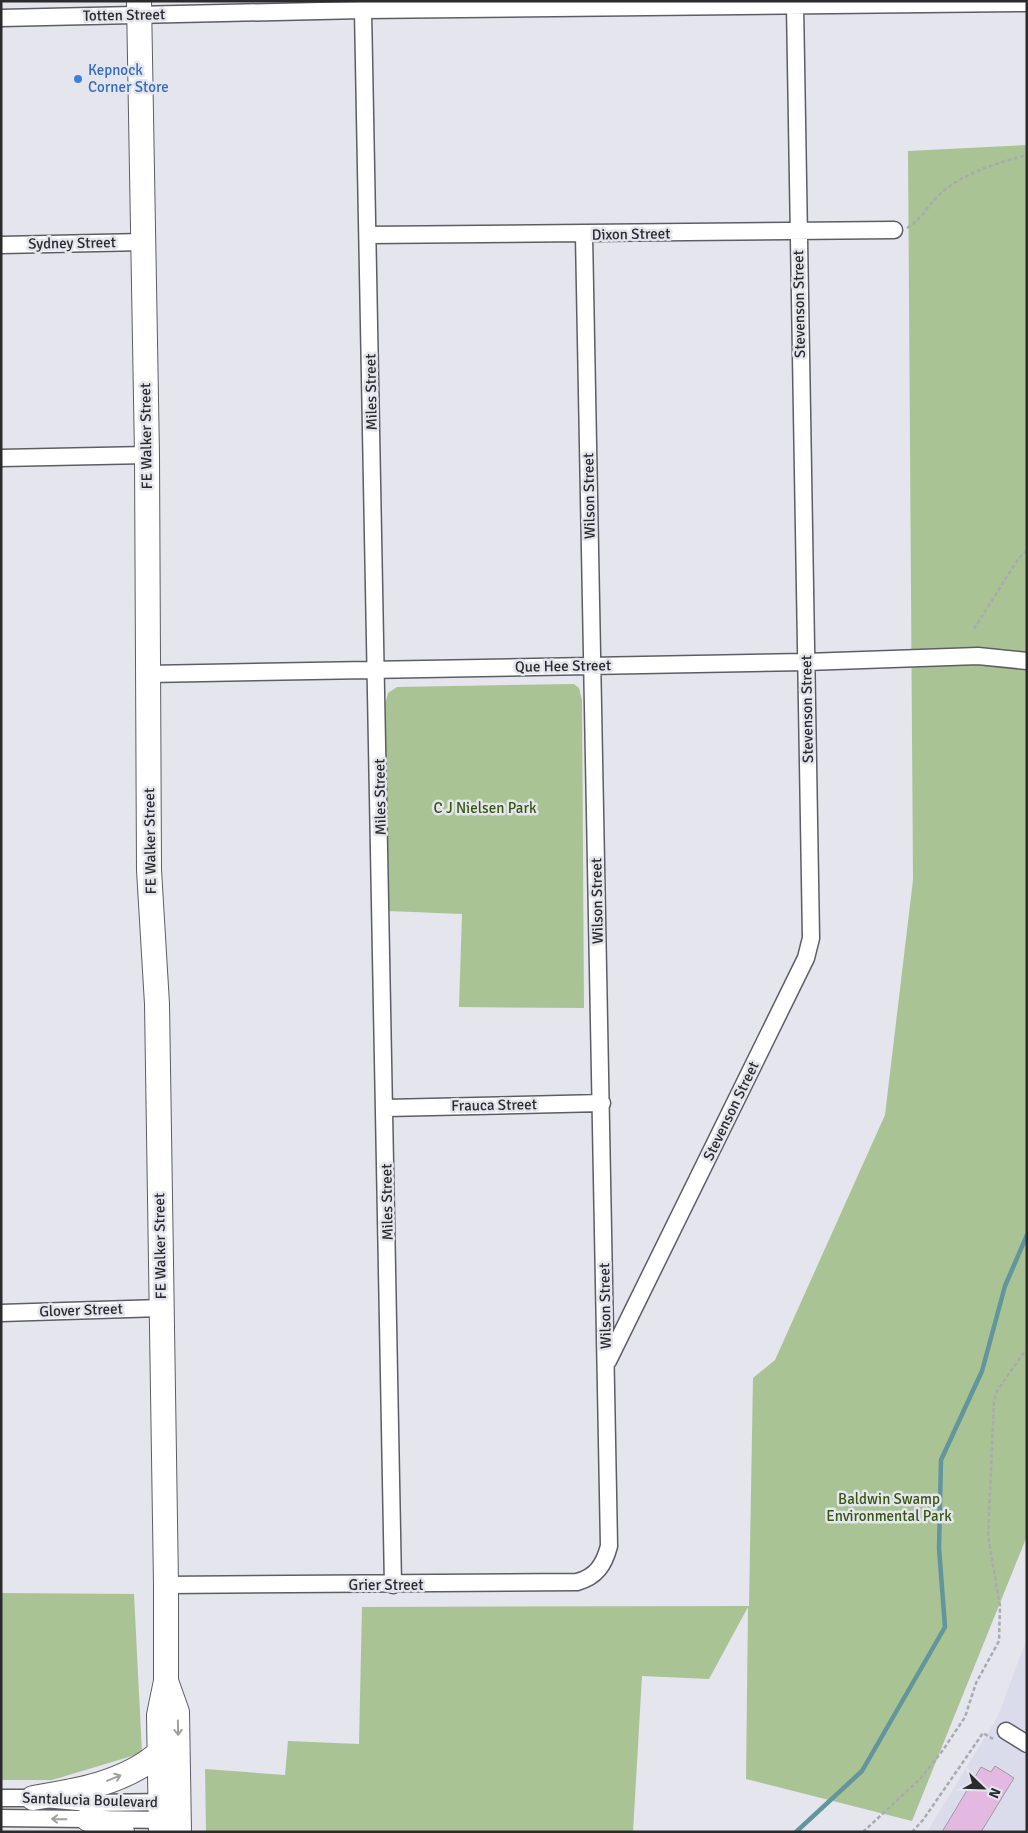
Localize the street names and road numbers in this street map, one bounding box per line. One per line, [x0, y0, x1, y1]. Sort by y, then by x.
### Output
street label: Totten Street [83, 5, 165, 25]
street label: Dixon Street [592, 224, 670, 244]
street label: Sydney Street [28, 233, 116, 253]
street label: Stevenson Street [789, 250, 809, 358]
street label: Miles Street [361, 353, 381, 431]
street label: FE Walker Street [136, 383, 156, 489]
street label: Wilson Street [579, 453, 599, 539]
street label: Stevenson Street [797, 655, 817, 763]
street label: Que Hee Street [515, 656, 611, 676]
street label: Miles Street [370, 758, 390, 836]
street label: FE Walker Street [140, 788, 160, 894]
street label: Wilson Street [587, 858, 607, 944]
street label: Stevenson Street [699, 1059, 763, 1163]
street label: Frauca Street [451, 1095, 537, 1115]
street label: Miles Street [377, 1163, 397, 1241]
street label: FE Walker Street [150, 1193, 170, 1299]
street label: Wilson Street [595, 1263, 615, 1349]
street label: Glover Street [39, 1300, 123, 1320]
street label: Grier Street [349, 1576, 423, 1594]
street label: Santalucia Boulevard [22, 1789, 158, 1811]

